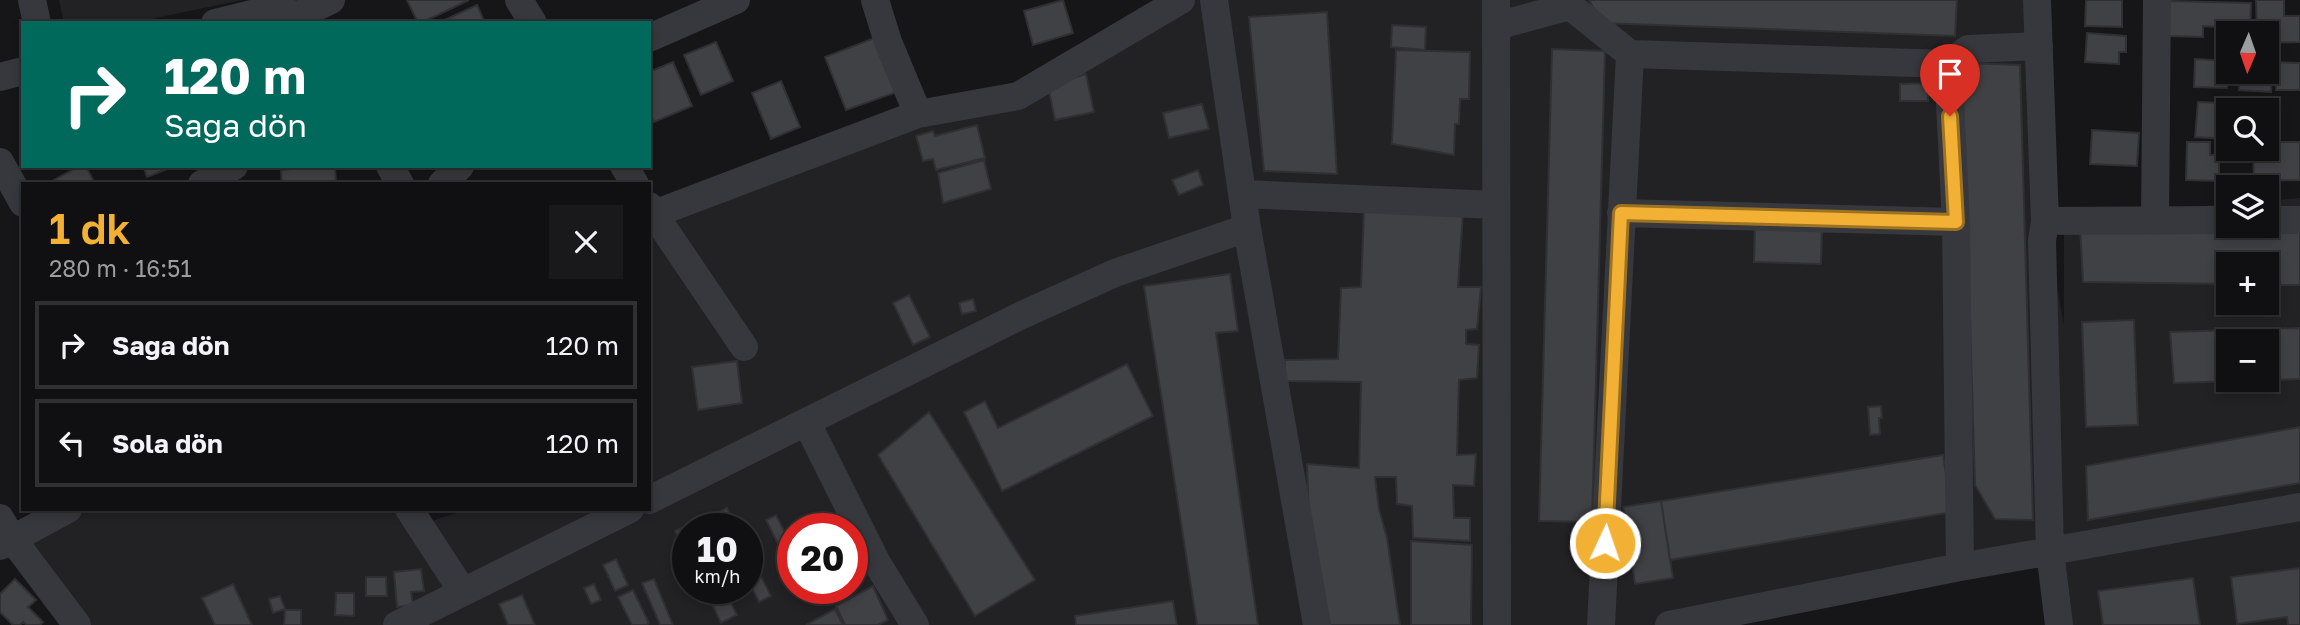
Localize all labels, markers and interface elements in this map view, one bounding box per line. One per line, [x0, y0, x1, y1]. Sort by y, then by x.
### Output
north arrow [2216, 21, 2278, 84]
map controls [2216, 21, 2279, 392]
pin [1920, 44, 1980, 116]
text: 120 m [164, 46, 306, 105]
icon: right [49, 49, 140, 140]
icon: arrive [1931, 55, 1969, 93]
button: search [2216, 98, 2279, 161]
text: Sağa dön [164, 106, 307, 144]
button: layers [2216, 175, 2279, 238]
text: 1 dk [49, 203, 131, 253]
button: close [549, 205, 623, 279]
button: + [2216, 252, 2279, 315]
text: 280 m · 16:51 [49, 254, 192, 282]
icon: right [53, 326, 91, 364]
button: − [2216, 329, 2279, 392]
text: Sağa dön [112, 330, 229, 361]
text: 120 m [546, 330, 619, 361]
icon: left [53, 424, 91, 462]
text: Sola dön [112, 428, 223, 459]
text: 120 m [546, 428, 619, 459]
position arrow [1568, 506, 1642, 580]
speed limit sign: 20 [777, 513, 868, 604]
text: 10 [697, 528, 738, 570]
text: km/h [695, 565, 740, 587]

